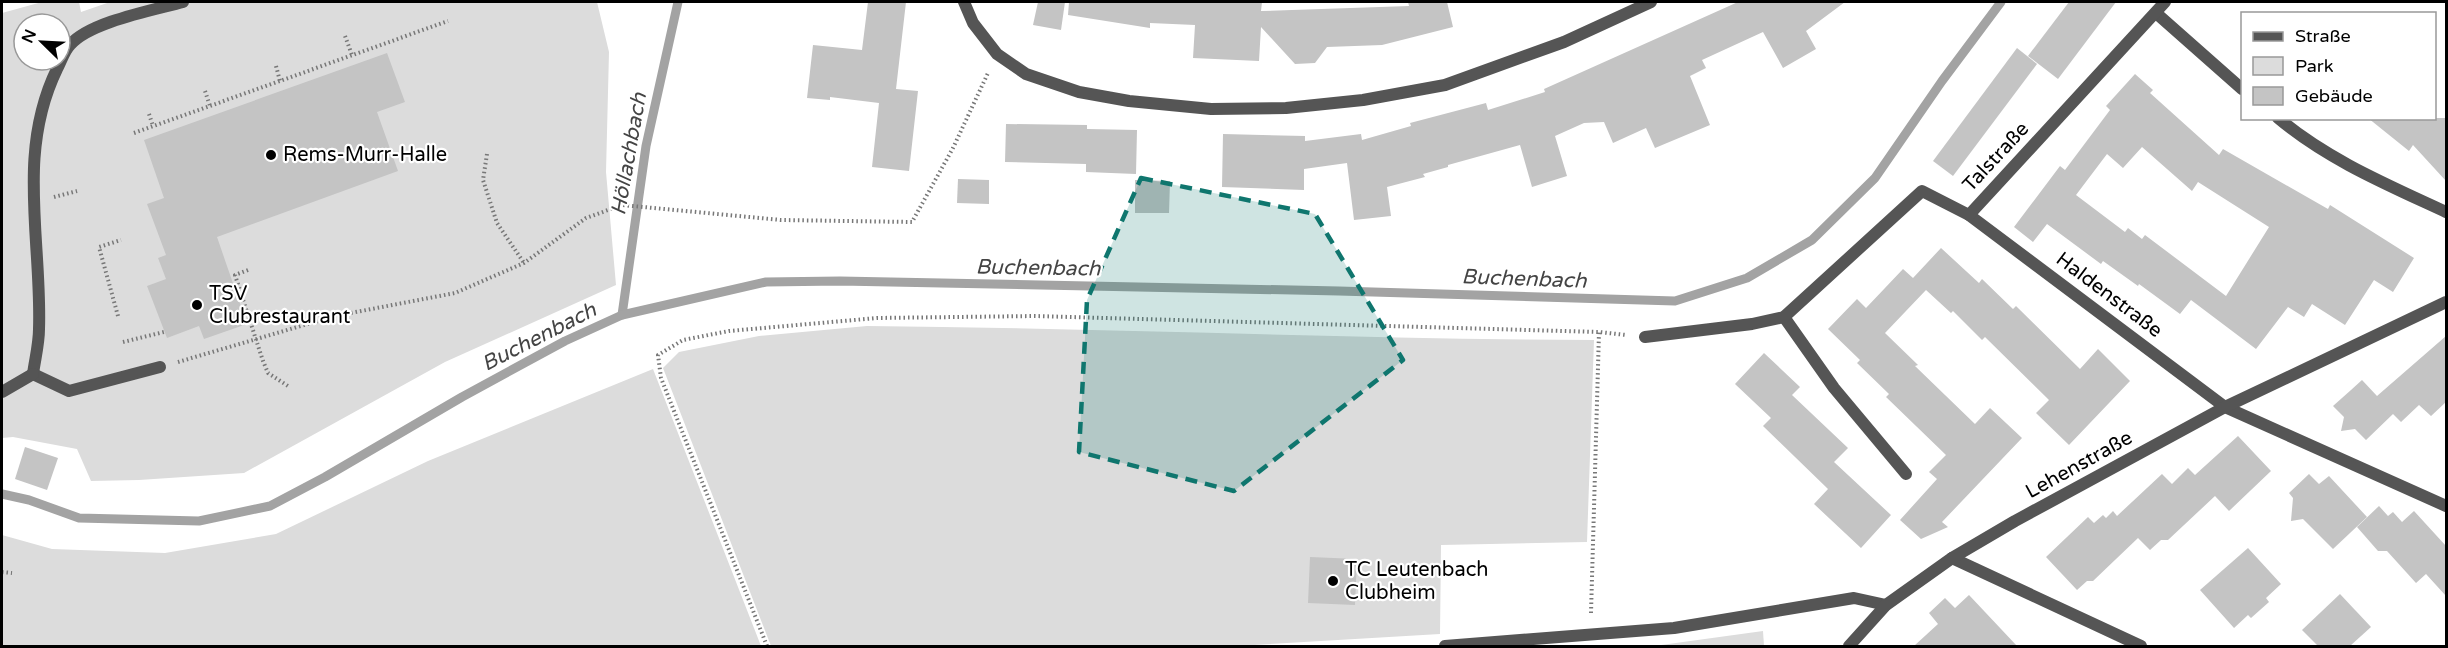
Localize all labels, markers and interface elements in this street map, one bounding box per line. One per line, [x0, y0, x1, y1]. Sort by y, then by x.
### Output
north arrow [12, 12, 72, 72]
legend [2241, 12, 2436, 120]
text: Straße [2295, 25, 2351, 47]
text: N [17, 26, 41, 46]
text: Park [2295, 55, 2334, 77]
text: Gebäude [2295, 85, 2373, 107]
water label: Höllachbach [606, 90, 652, 217]
street label: Talstraße [1958, 117, 2034, 197]
place label: Rems-Murr-Halle [283, 143, 447, 167]
marker: Rems-Murr-Halle [264, 148, 278, 162]
street label: Haldenstraße [2051, 247, 2167, 343]
water label: Buchenbach [975, 254, 1102, 282]
water label: Buchenbach [1461, 264, 1588, 294]
place label: TSV Clubrestaurant [209, 282, 351, 329]
water label: Buchenbach [478, 297, 601, 376]
marker: TSV Clubrestaurant [190, 298, 204, 312]
street label: Lehenstraße [2022, 426, 2136, 504]
place label: TC Leutenbach Clubheim [1345, 558, 1489, 605]
marker: TC Leutenbach Clubheim [1326, 574, 1340, 588]

